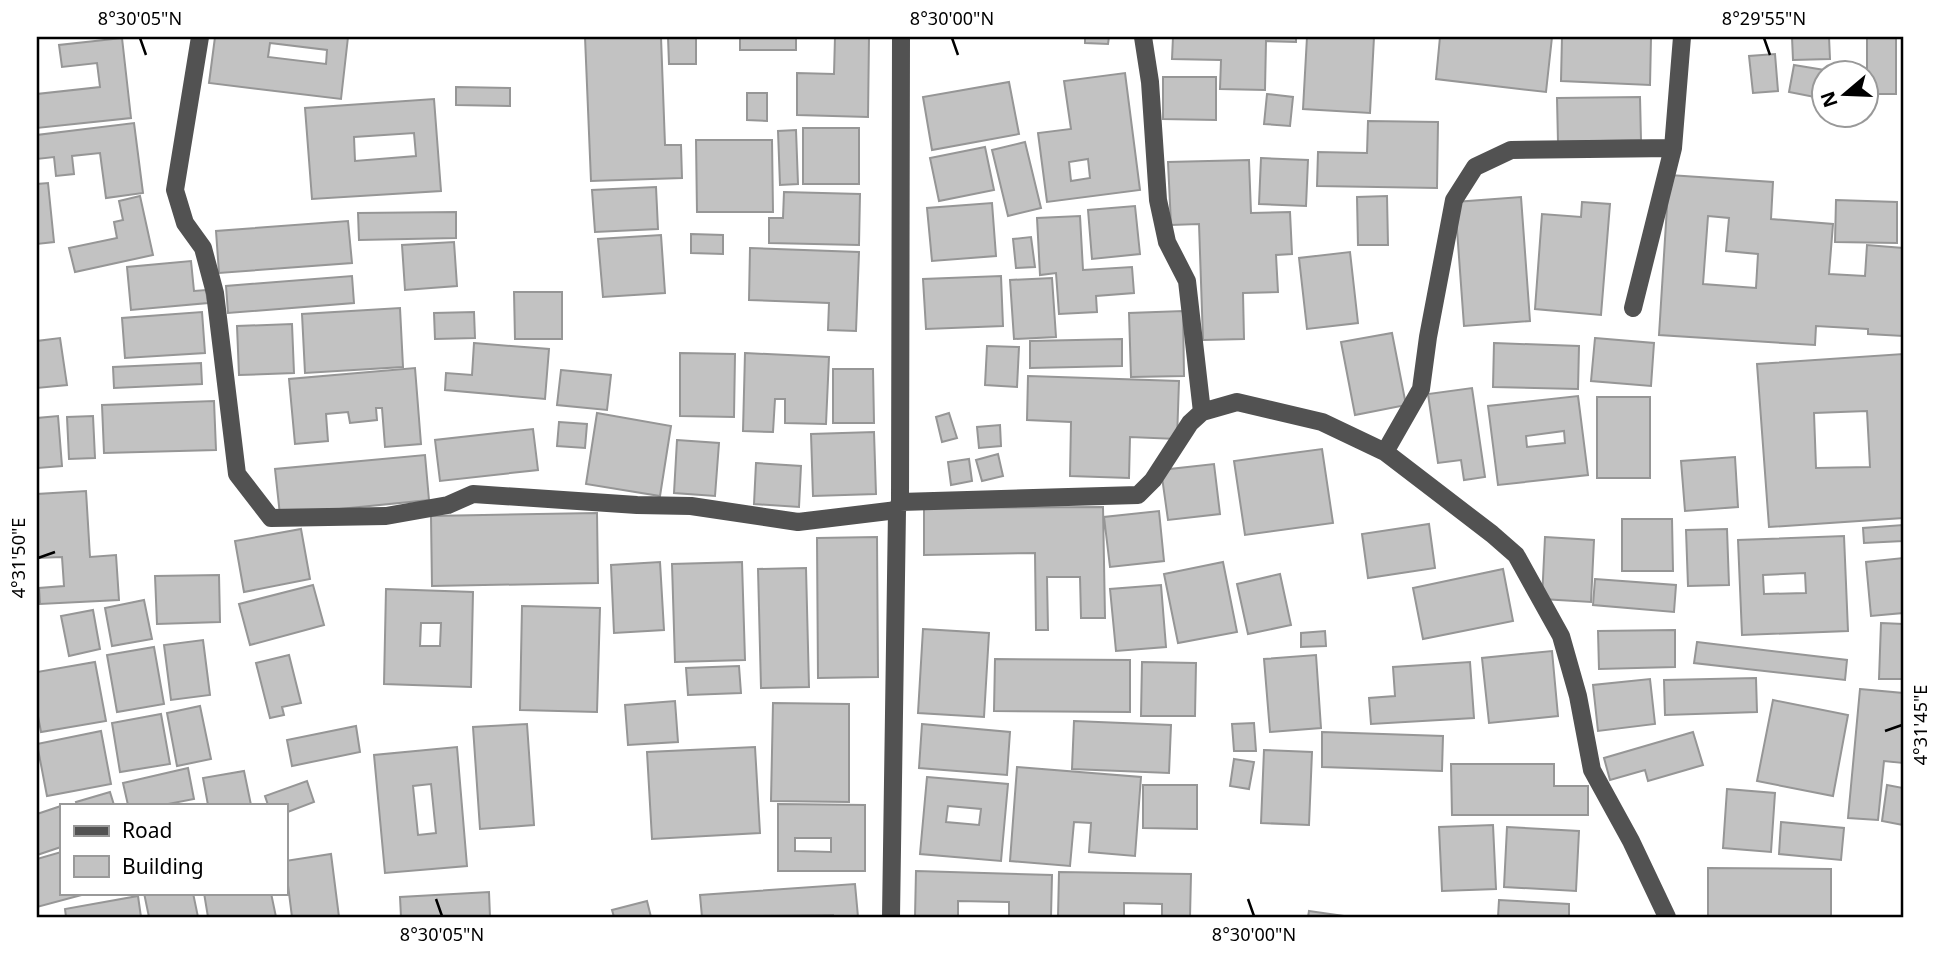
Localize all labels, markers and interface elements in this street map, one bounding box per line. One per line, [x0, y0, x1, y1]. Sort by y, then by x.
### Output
text: 8°30'05"N [98, 6, 182, 30]
text: 8°30'00"N [910, 6, 994, 30]
text: 8°29'55"N [1722, 6, 1806, 30]
north arrow [1811, 60, 1881, 130]
text: N [1814, 88, 1844, 111]
text: 4°31'50"E [6, 518, 30, 598]
text: 4°31'45"E [1908, 685, 1932, 765]
legend [60, 804, 287, 894]
text: Road [122, 816, 172, 844]
text: Building [122, 852, 204, 880]
text: 8°30'05"N [400, 922, 484, 946]
text: 8°30'00"N [1212, 922, 1296, 946]

